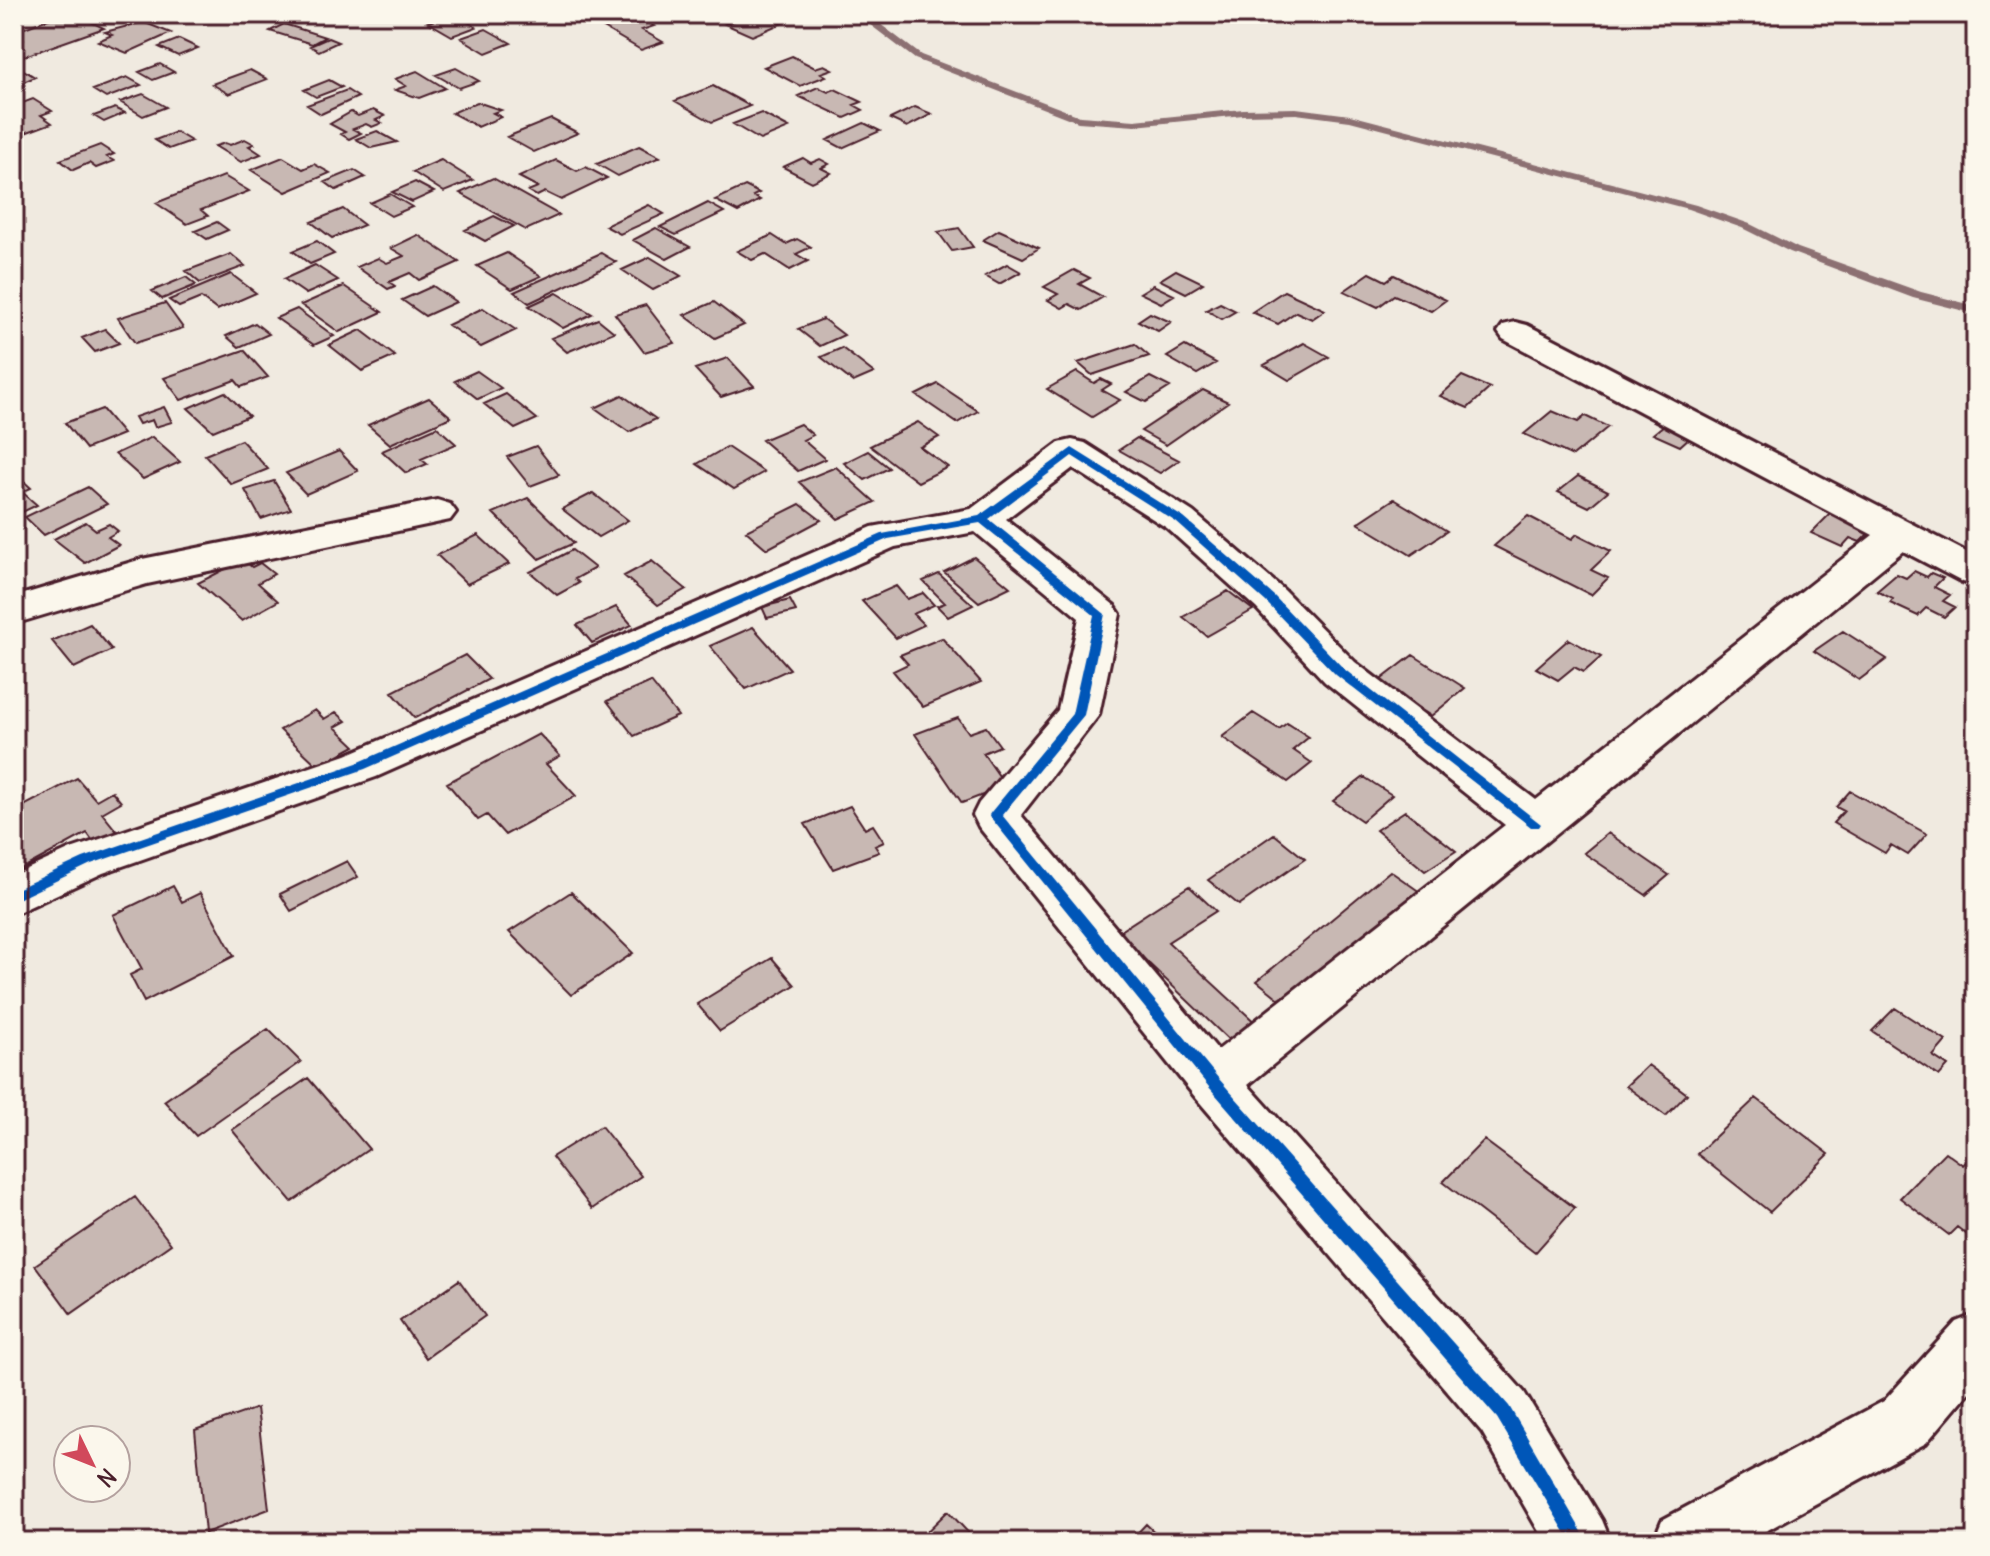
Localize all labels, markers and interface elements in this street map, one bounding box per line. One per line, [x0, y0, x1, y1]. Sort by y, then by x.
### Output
north arrow [52, 1424, 132, 1504]
text: N [91, 1463, 122, 1493]

